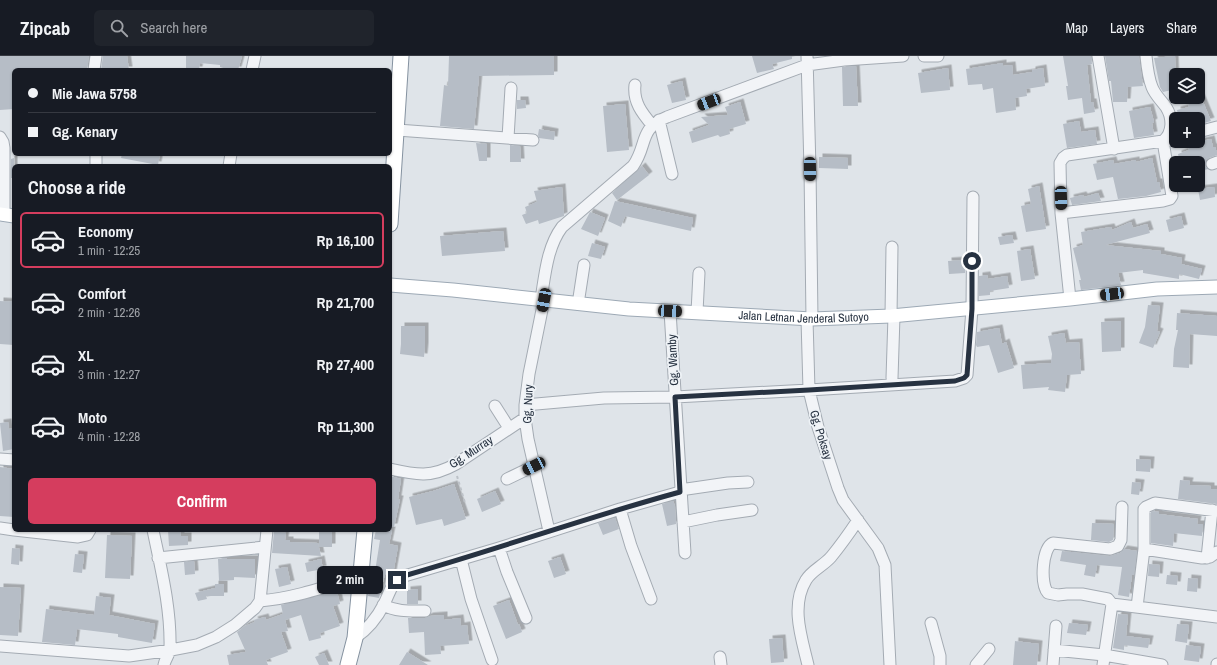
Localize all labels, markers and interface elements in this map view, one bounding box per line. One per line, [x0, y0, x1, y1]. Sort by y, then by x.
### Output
search box [94, 10, 374, 46]
text: Zipcab [20, 15, 70, 41]
icon: search [108, 17, 130, 39]
text: Search here [140, 17, 207, 38]
text: Map [1066, 19, 1088, 37]
text: Layers [1110, 19, 1144, 37]
text: Share [1166, 19, 1197, 37]
map controls [1169, 68, 1205, 192]
button: layers [1169, 68, 1205, 104]
text: Mie Jawa 5758 [52, 83, 137, 104]
car [696, 92, 722, 112]
button: + [1169, 112, 1205, 148]
text: Gg. Kenary [52, 121, 118, 142]
button: − [1169, 156, 1205, 192]
car [804, 157, 816, 181]
text: Choose a ride [28, 175, 126, 200]
car [1055, 186, 1067, 210]
text: Economy [78, 221, 133, 242]
icon: car [30, 222, 66, 258]
text: Rp 16,100 [317, 230, 374, 251]
text: 1 min · 12:25 [78, 242, 140, 259]
route start [963, 252, 981, 270]
text: Comfort [78, 283, 126, 304]
icon: car [30, 284, 66, 320]
car [536, 287, 552, 313]
car [1099, 287, 1125, 301]
text: Rp 21,700 [317, 292, 374, 313]
text: 2 min · 12:26 [78, 304, 140, 321]
car [658, 304, 682, 318]
street label: Jalan Letnan Jenderal Sutoyo [738, 307, 869, 327]
street label: Gg. Wamby [664, 334, 682, 386]
text: XL [78, 345, 94, 366]
icon: car [30, 346, 66, 382]
text: Rp 27,400 [317, 354, 374, 375]
text: 3 min · 12:27 [78, 366, 140, 383]
street label: Gg, Nury [519, 384, 537, 424]
text: Moto [78, 407, 107, 428]
icon: car [30, 408, 66, 444]
street label: Gg. Poksay [806, 408, 836, 462]
text: Rp 11,300 [317, 416, 374, 437]
text: 4 min · 12:28 [78, 428, 140, 445]
street label: Gg. Murray [446, 432, 496, 472]
car [521, 455, 547, 477]
button: Confirm [28, 478, 376, 524]
callout: 2 min [317, 566, 383, 594]
text: 2 min [336, 571, 364, 588]
route end [388, 571, 406, 589]

